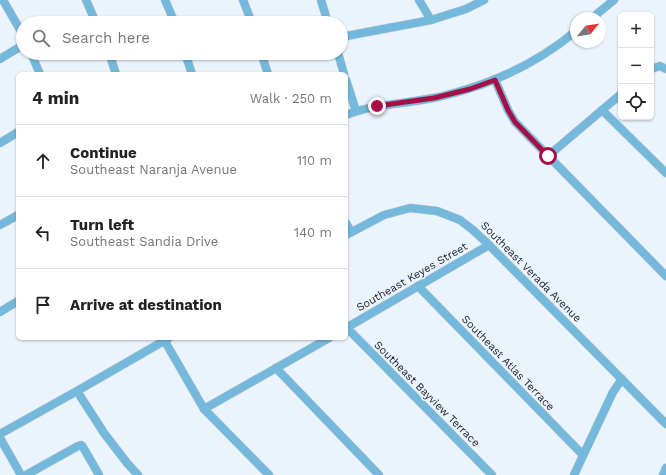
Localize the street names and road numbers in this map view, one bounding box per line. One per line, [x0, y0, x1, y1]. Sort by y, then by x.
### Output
street label: Southeast Verada Avenue [478, 219, 584, 325]
street label: Southeast Keyes Street [354, 240, 470, 314]
street label: Southeast Atlas Terrace [459, 313, 557, 413]
street label: Southeast Bayview Terrace [372, 339, 482, 449]

